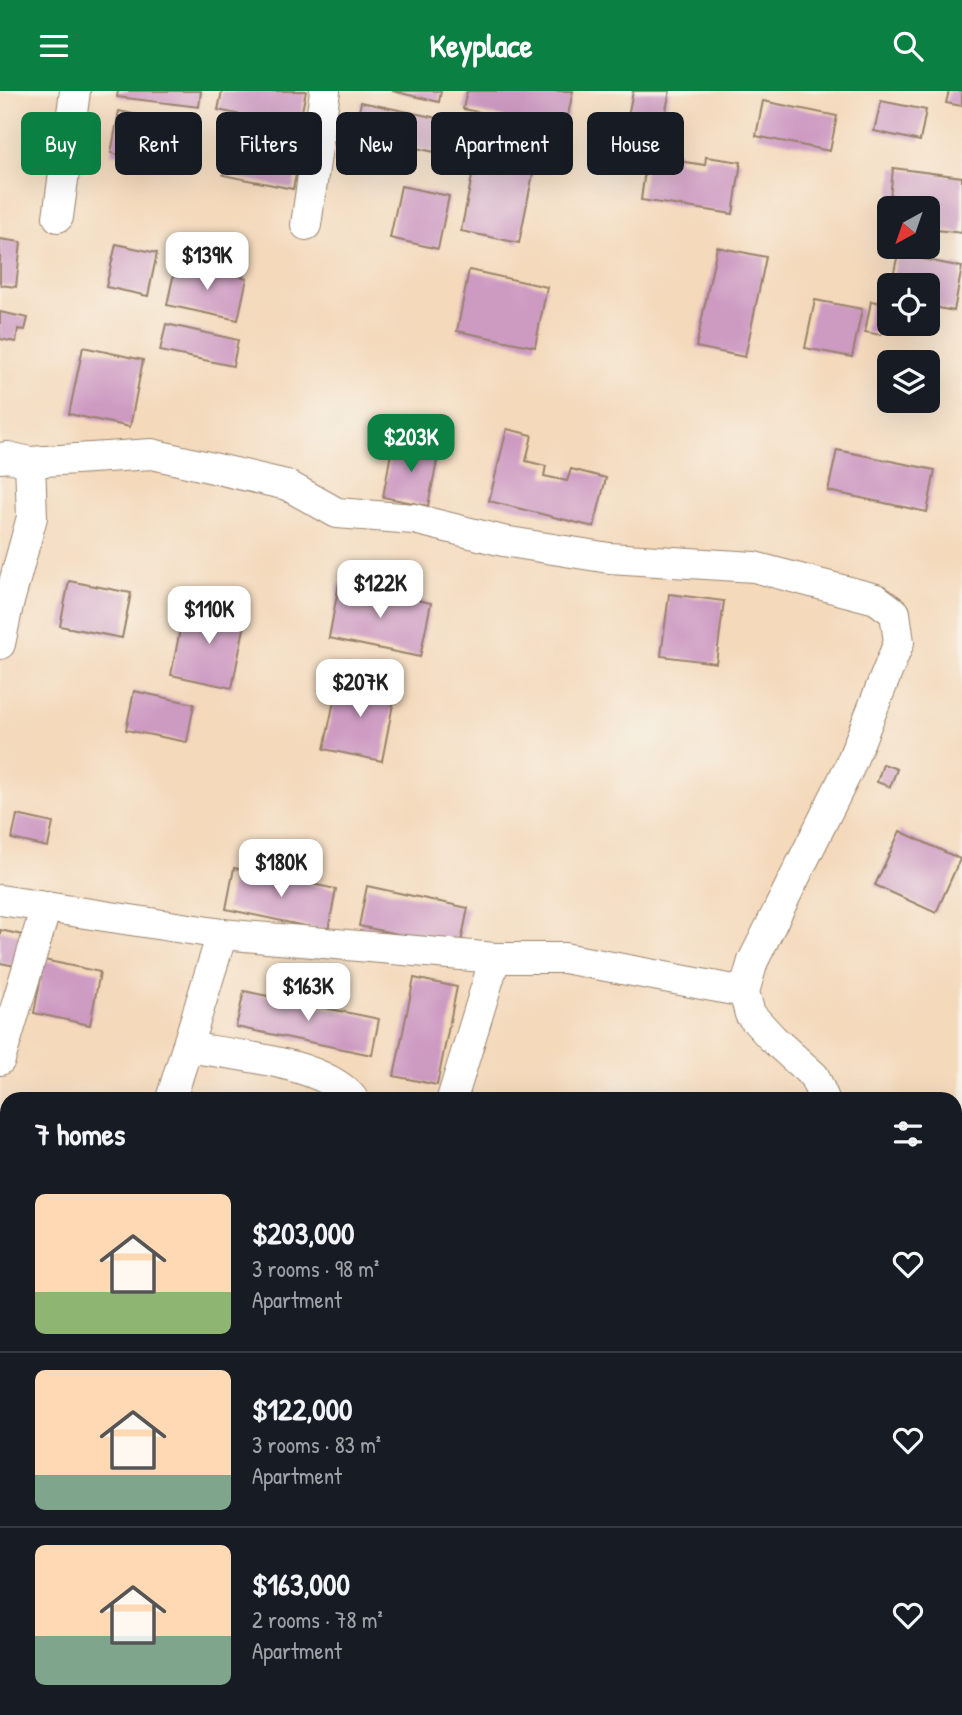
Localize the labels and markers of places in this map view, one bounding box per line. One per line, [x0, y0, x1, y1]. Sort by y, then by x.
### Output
pin: $139K [158, 233, 256, 292]
pin: $203K [362, 415, 460, 474]
pin: $122K [331, 561, 429, 620]
pin: $110K [160, 587, 258, 646]
pin: $207K [311, 659, 409, 719]
pin: $180K [232, 839, 330, 899]
pin: $163K [259, 963, 357, 1023]

